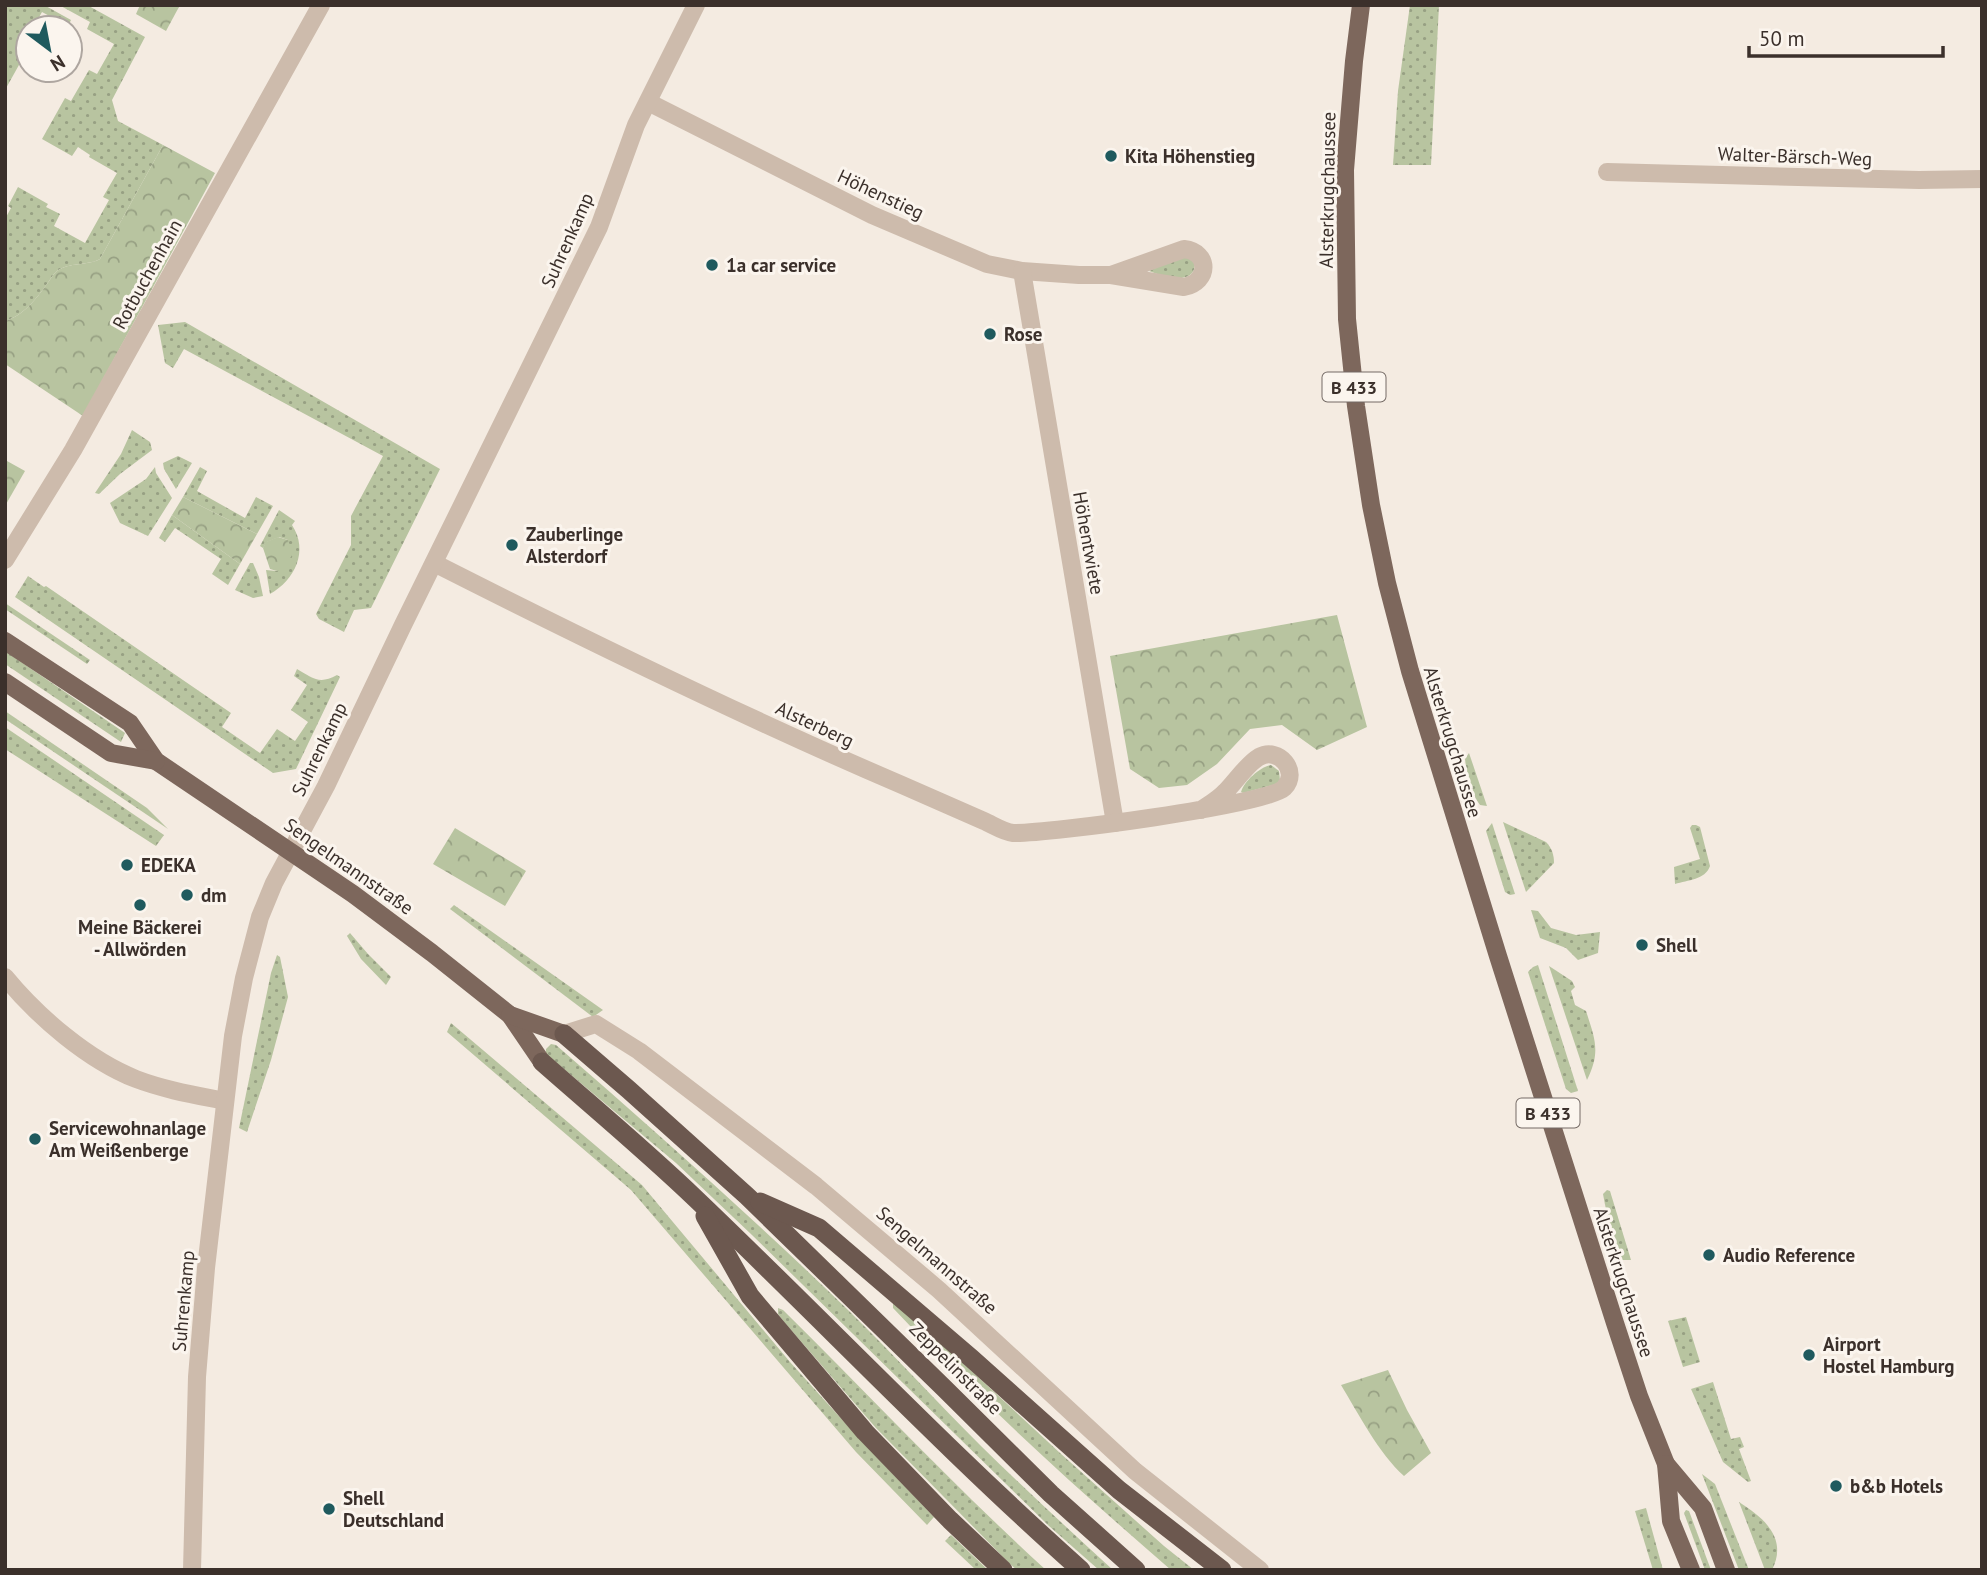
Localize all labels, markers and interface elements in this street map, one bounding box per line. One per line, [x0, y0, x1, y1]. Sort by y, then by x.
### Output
north arrow [14, 14, 84, 84]
scale bar [1749, 14, 1943, 58]
text: 50 m [1759, 25, 1805, 52]
text: N [46, 50, 70, 77]
street label: Alsterkrugchaussee [1314, 111, 1340, 269]
street label: Walter-Bärsch-Weg [1717, 141, 1873, 171]
place label: Kita Höhenstieg [1125, 144, 1255, 168]
marker: Kita Höhenstieg [1103, 148, 1119, 164]
street label: Höhenstieg [834, 164, 928, 224]
street label: Suhrenkamp [535, 189, 599, 291]
street label: Rotbuchenhain [107, 215, 187, 333]
place label: 1a car service [726, 253, 836, 277]
marker: 1a car service [704, 257, 720, 273]
place label: Rose [1004, 322, 1042, 346]
marker: Rose [982, 326, 998, 342]
road number: B 433 [1322, 372, 1386, 402]
street label: Höhentwiete [1068, 489, 1110, 597]
place label: Zauberlinge Alsterdorf [526, 522, 623, 568]
marker: Zauberlinge Alsterdorf [504, 537, 520, 553]
street label: Alsterkrugchaussee [1419, 664, 1487, 820]
street label: Alsterberg [772, 695, 858, 753]
street label: Suhrenkamp [286, 698, 352, 800]
street label: Sengelmannstraße [280, 812, 418, 920]
place label: EDEKA [141, 853, 196, 877]
marker: EDEKA [119, 857, 135, 873]
place label: dm [201, 883, 227, 907]
marker: dm [179, 887, 195, 903]
marker: Meine Bäckerei - Allwörden [132, 897, 148, 913]
place label: Meine Bäckerei - Allwörden [78, 915, 202, 961]
place label: Shell [1656, 933, 1698, 957]
marker: Shell [1634, 937, 1650, 953]
road number: B 433 [1516, 1098, 1580, 1128]
place label: Servicewohnanlage Am Weißenberge [49, 1116, 206, 1162]
marker: Servicewohnanlage Am Weißenberge [27, 1131, 43, 1147]
street label: Sengelmannstraße [872, 1201, 1002, 1319]
street label: Alsterkrugchaussee [1588, 1204, 1660, 1360]
place label: Audio Reference [1723, 1243, 1855, 1267]
marker: Audio Reference [1701, 1247, 1717, 1263]
street label: Suhrenkamp [167, 1249, 199, 1353]
street label: Zeppelinstraße [905, 1317, 1007, 1419]
place label: Airport Hostel Hamburg [1823, 1332, 1955, 1378]
marker: Airport Hostel Hamburg [1801, 1347, 1817, 1363]
place label: b&b Hotels [1850, 1474, 1943, 1498]
marker: b&b Hotels [1828, 1478, 1844, 1494]
place label: Shell Deutschland [343, 1486, 444, 1532]
marker: Shell Deutschland [321, 1501, 337, 1517]

